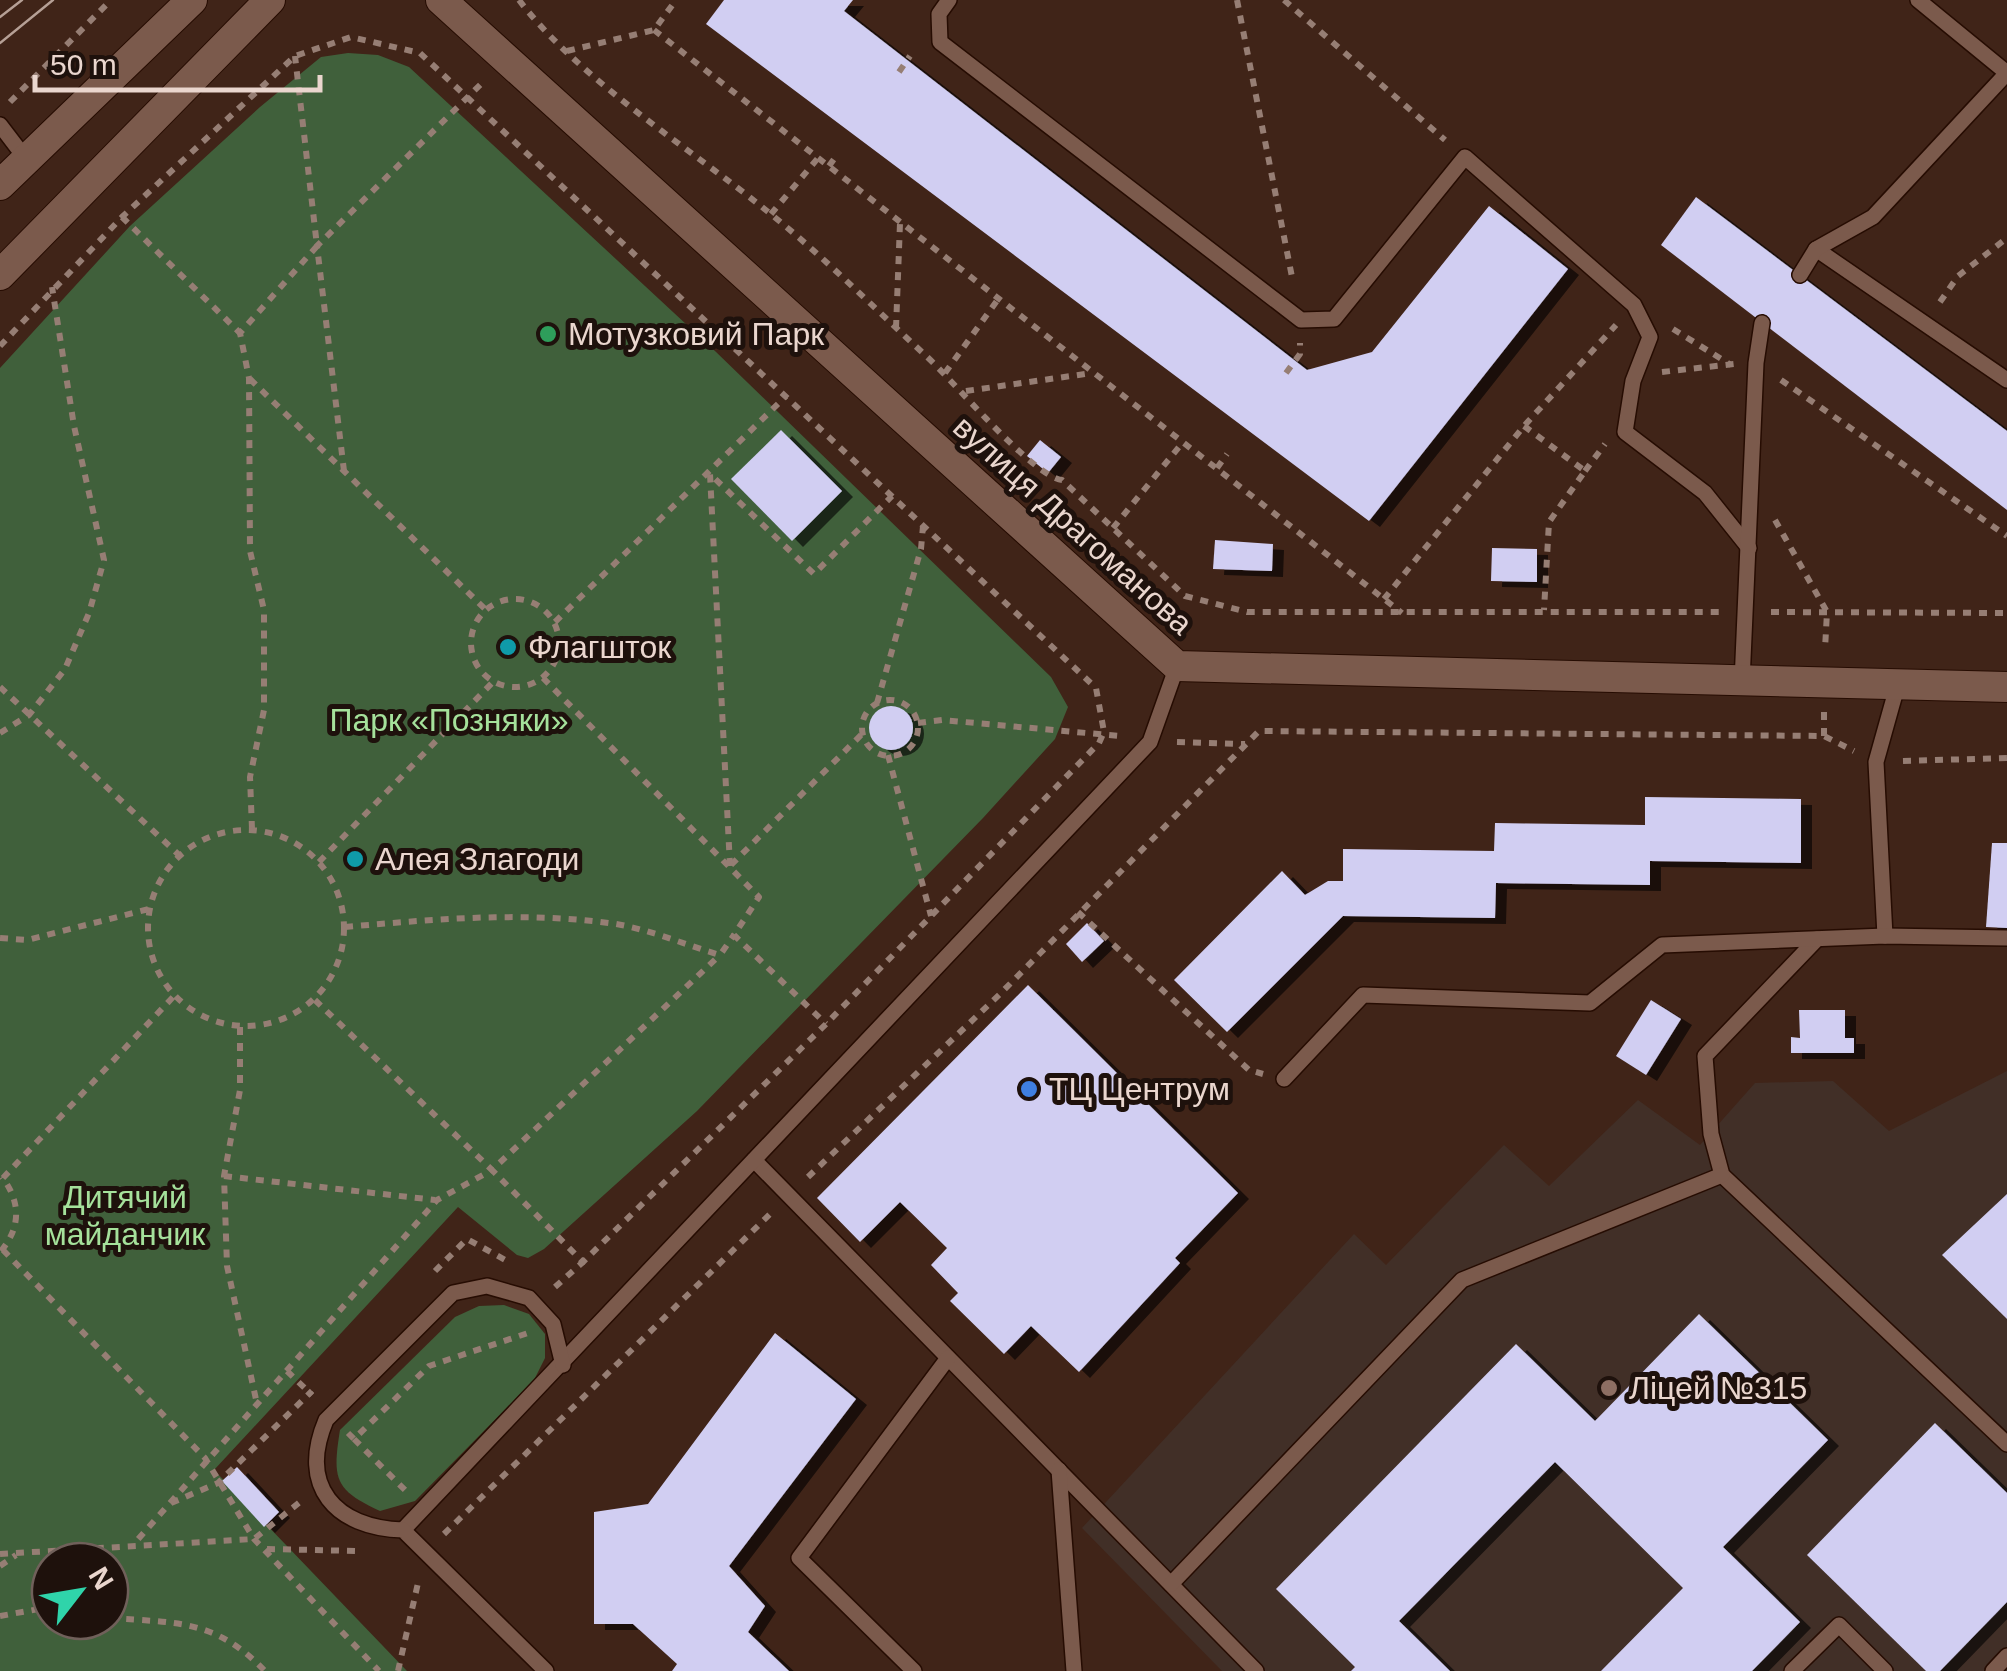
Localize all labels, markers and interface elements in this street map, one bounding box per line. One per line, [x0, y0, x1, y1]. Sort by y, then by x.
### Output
scale bar [35, 30, 320, 92]
text: 50 m [50, 48, 117, 81]
place label: Мотузковий Парк [568, 316, 825, 352]
marker: Мотузковий Парк [537, 323, 559, 345]
street label: вулиця Драгоманова [946, 408, 1200, 642]
place label: Флагшток [528, 629, 672, 665]
marker: Флагшток [497, 636, 519, 658]
park label: Парк «Позняки» [329, 702, 569, 738]
place label: Алея Злагоди [375, 841, 579, 877]
marker: Алея Злагоди [344, 848, 366, 870]
place label: ТЦ Центрум [1049, 1071, 1230, 1107]
marker: ТЦ Центрум [1018, 1078, 1040, 1100]
park label: Дитячий майданчик [45, 1179, 206, 1252]
place label: Ліцей №315 [1629, 1370, 1807, 1406]
marker: Ліцей №315 [1598, 1377, 1620, 1399]
north arrow [30, 1541, 130, 1641]
text: N [83, 1562, 119, 1595]

